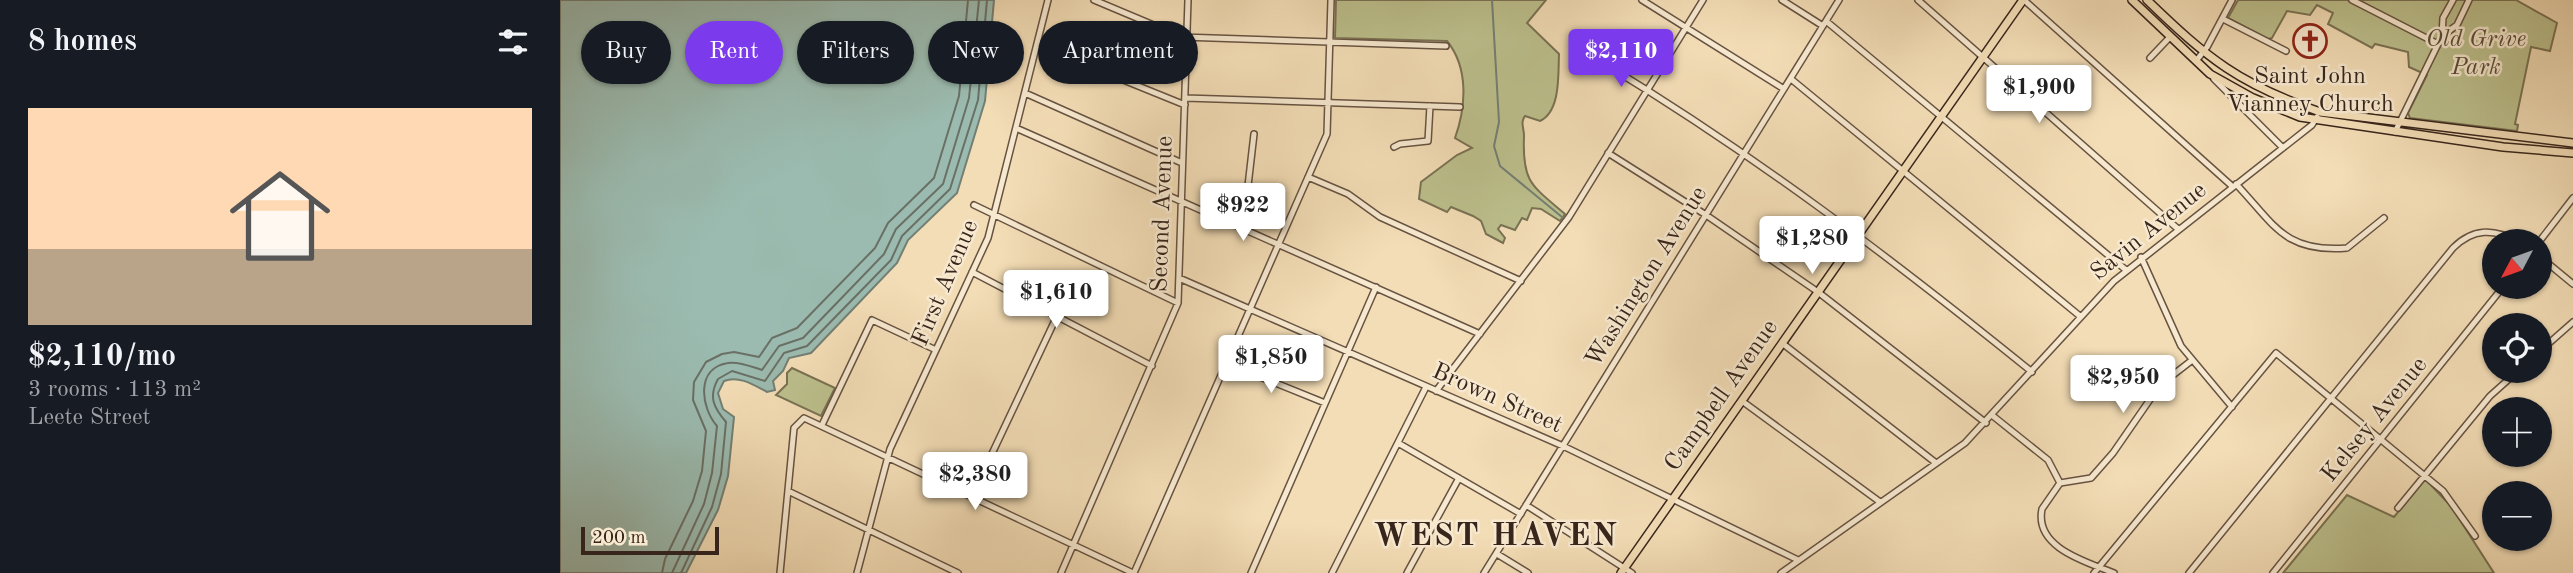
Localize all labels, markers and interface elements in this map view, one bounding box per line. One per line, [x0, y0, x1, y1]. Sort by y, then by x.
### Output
chip: Buy [581, 21, 671, 84]
chip: Rent [685, 21, 783, 84]
chip: Filters [797, 21, 914, 84]
chip: New [928, 21, 1024, 84]
chip: Apartment [1038, 21, 1198, 84]
church icon: Saint John Vianney Church [2291, 22, 2329, 60]
icon: filters [494, 23, 532, 61]
text: 8 homes [28, 27, 137, 57]
park label: Old Grive Park [2426, 28, 2527, 80]
pin: $2,110 [1564, 29, 1678, 89]
text: $2,110 [1584, 40, 1658, 63]
place label: Saint John Vianney Church [2226, 65, 2394, 117]
pin: $1,900 [1982, 66, 2096, 125]
text: $1,900 [2002, 76, 2076, 99]
street label: Second Avenue [1148, 135, 1178, 293]
icon: home [217, 153, 343, 279]
street label: Savin Avenue [2087, 178, 2211, 286]
street label: Washington Avenue [1582, 183, 1712, 371]
pin: $922 [1202, 184, 1284, 243]
text: $922 [1216, 194, 1270, 217]
street label: First Avenue [909, 216, 983, 350]
pin: $1,280 [1755, 216, 1869, 276]
text: $1,280 [1775, 227, 1849, 250]
north arrow [2482, 229, 2552, 299]
map controls [2482, 229, 2552, 551]
pin: $1,610 [999, 270, 1113, 330]
text: $1,610 [1019, 281, 1093, 304]
button: locate [2482, 313, 2552, 383]
street label: Campbell Avenue [1661, 316, 1783, 476]
pin: $1,850 [1214, 336, 1328, 395]
text: $2,110/mo [28, 342, 176, 372]
text: $1,850 [1234, 346, 1308, 369]
street label: Kelsey Avenue [2318, 353, 2432, 487]
pin: $2,950 [2066, 356, 2180, 415]
street label: Brown Street [1428, 360, 1566, 438]
text: $2,950 [2086, 366, 2160, 389]
text: 3 rooms · 113 m² [28, 378, 201, 401]
button: + [2482, 397, 2552, 467]
text: Leete Street [28, 406, 151, 429]
pin: $2,380 [918, 452, 1032, 512]
text: $2,380 [938, 463, 1012, 486]
button: − [2482, 481, 2552, 551]
district label: WEST HAVEN [1373, 521, 1619, 553]
scale bar [581, 524, 719, 556]
text: 200 m [592, 529, 645, 548]

